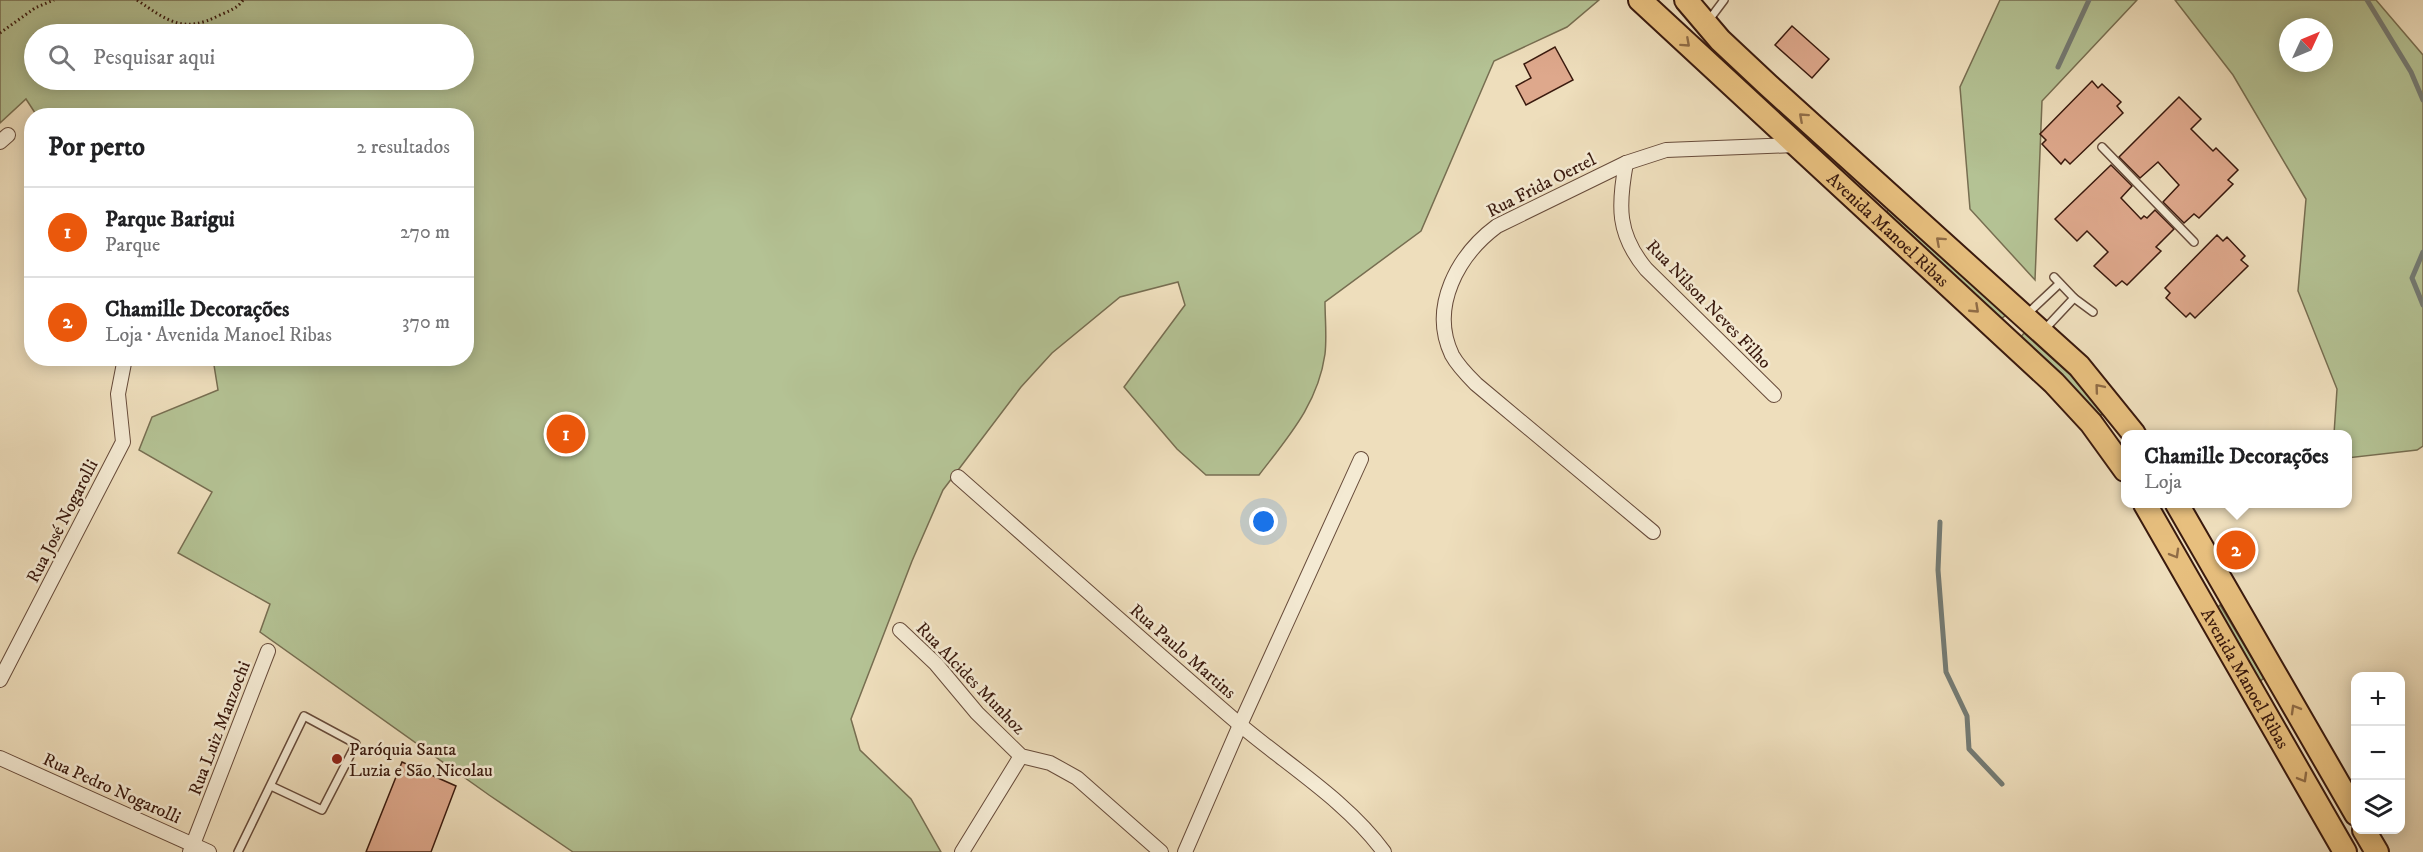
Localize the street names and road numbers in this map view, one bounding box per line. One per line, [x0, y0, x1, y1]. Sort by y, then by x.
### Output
street label: Rua Frida Oertel [1483, 149, 1600, 223]
street label: Avenida Manoel Ribas [1822, 168, 1953, 292]
street label: Rua Nilson Neves Filho [1641, 236, 1776, 374]
street label: Rua José Nogarolli [22, 456, 103, 587]
street label: Rua Paulo Martins [1125, 600, 1240, 704]
street label: Avenida Manoel Ribas [2195, 604, 2293, 753]
street label: Rua Alcides Munhoz [911, 618, 1030, 740]
street label: Rua Luiz Manzochi [184, 658, 256, 799]
street label: Rua Pedro Nogarolli [39, 749, 184, 829]

